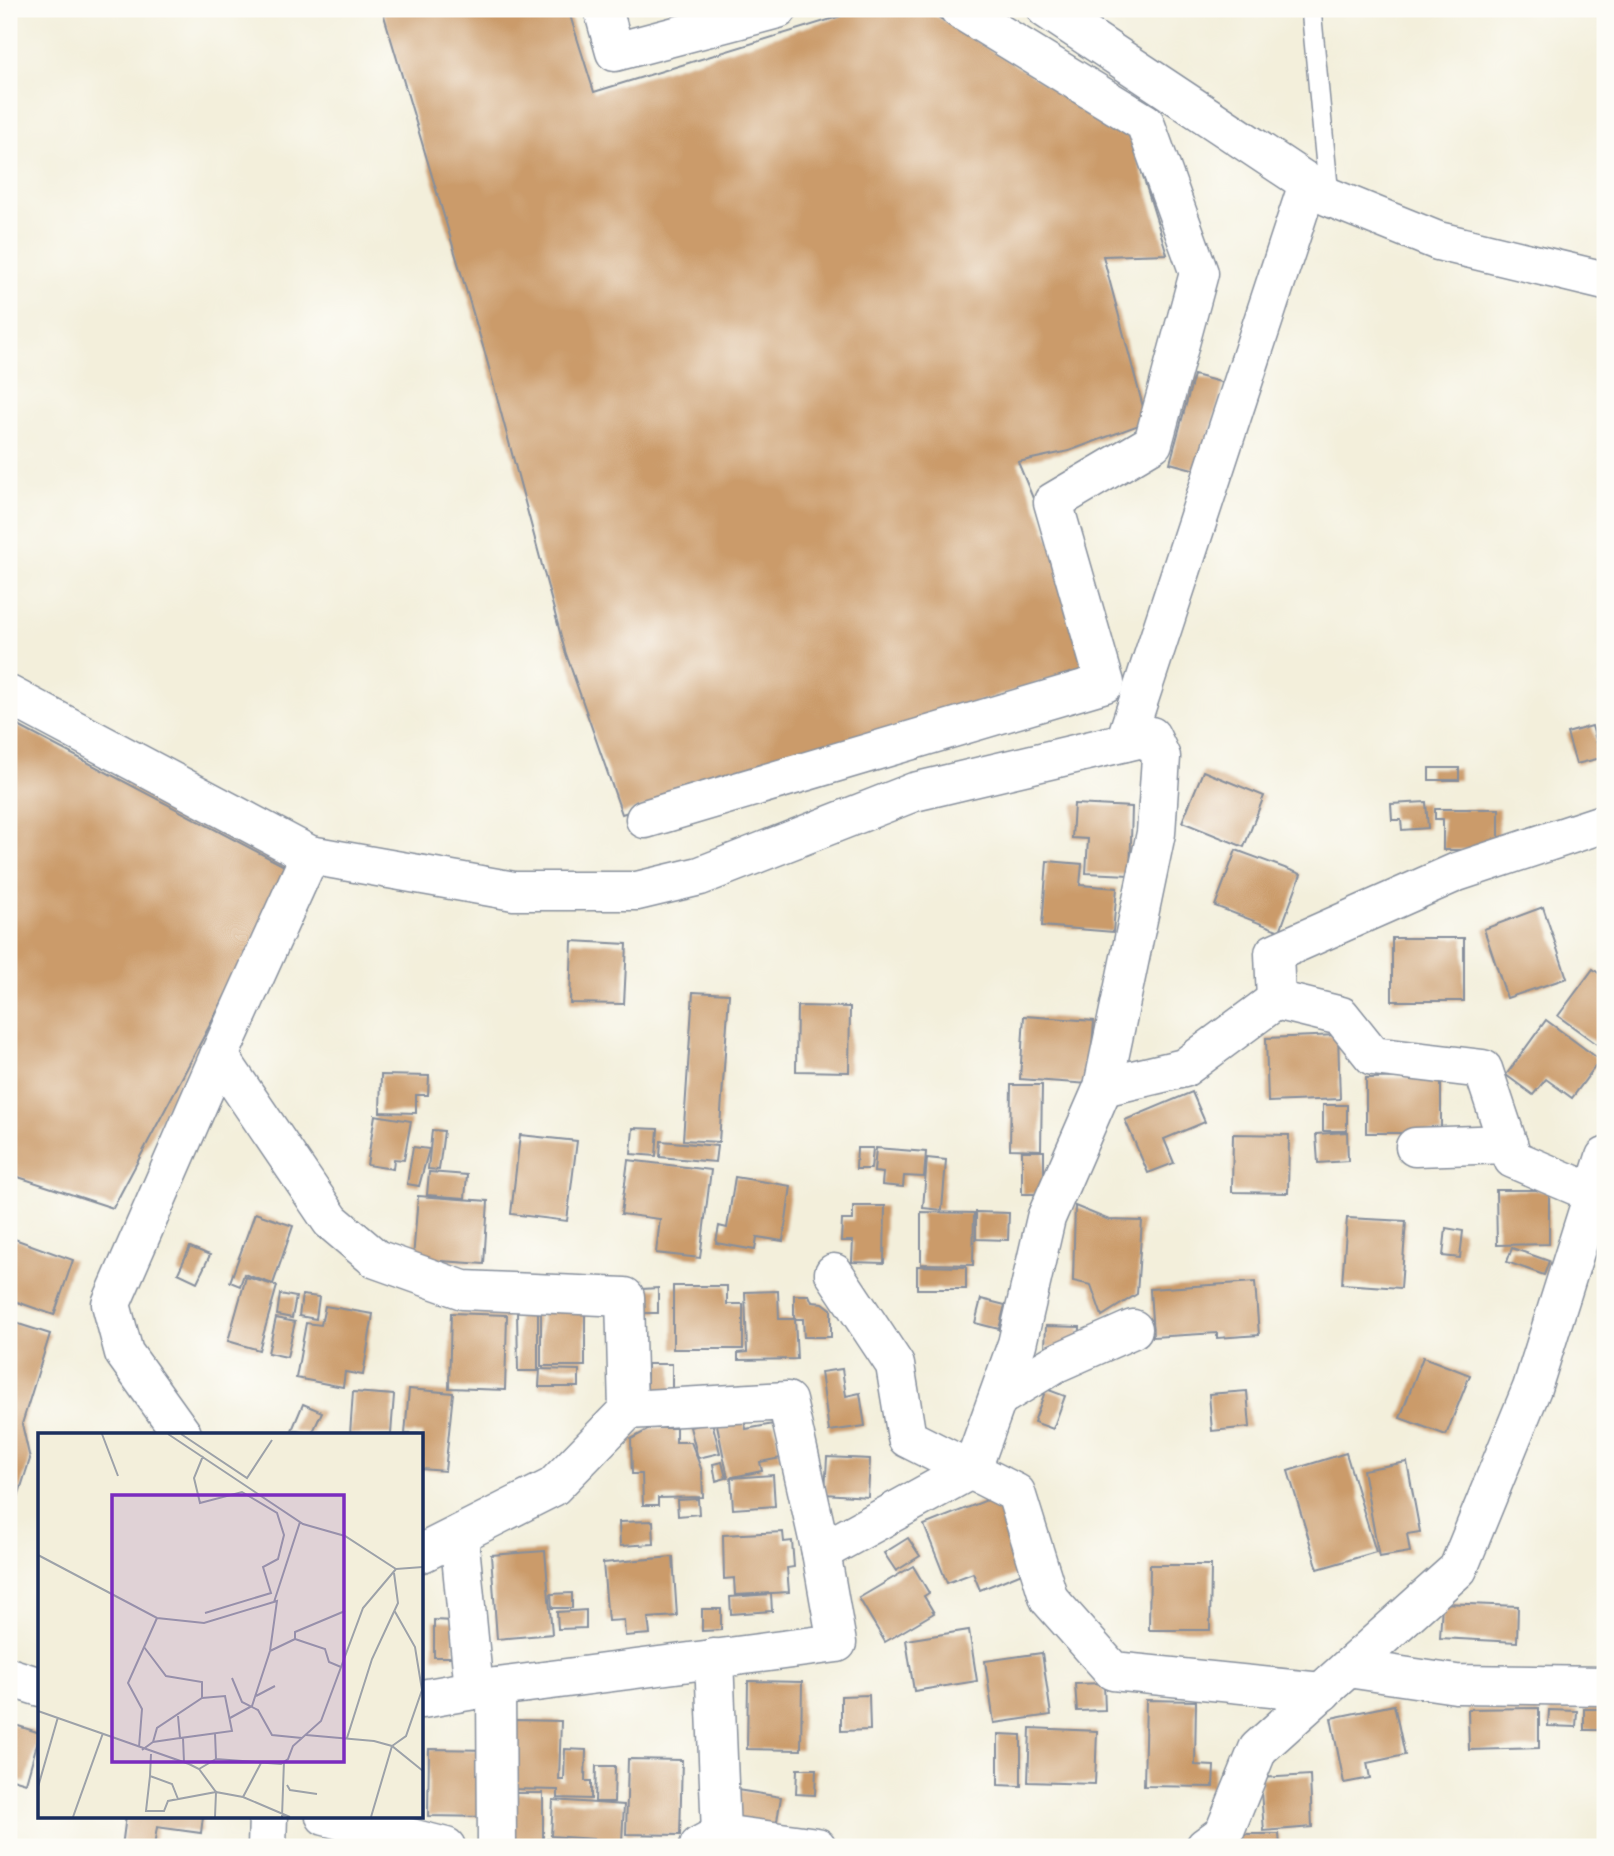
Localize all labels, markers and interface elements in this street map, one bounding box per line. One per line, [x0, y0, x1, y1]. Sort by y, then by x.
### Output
inset map [38, 1433, 424, 1818]

